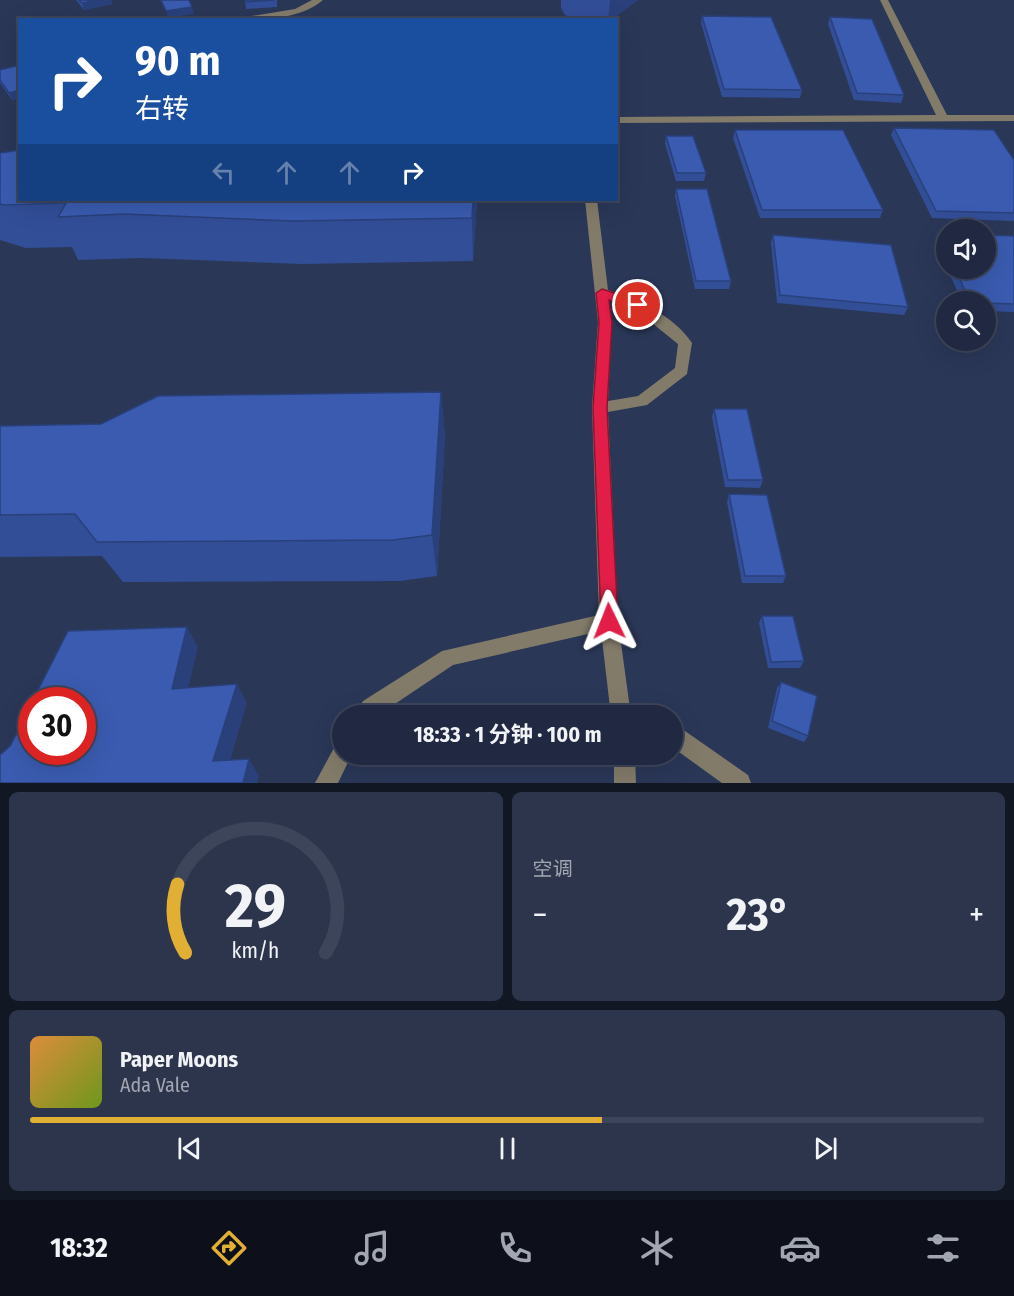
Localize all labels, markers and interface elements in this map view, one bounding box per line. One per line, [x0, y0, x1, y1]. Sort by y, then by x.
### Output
text: 90 m [135, 36, 220, 86]
icon: right [36, 42, 114, 120]
text: 右转 [135, 93, 189, 125]
icon: left [207, 156, 240, 189]
icon: ahead [270, 156, 303, 189]
icon: ahead [333, 156, 366, 189]
icon: right [396, 156, 429, 189]
map controls [936, 219, 996, 351]
button: sound [936, 219, 996, 279]
pin [612, 279, 663, 330]
icon: arrive [621, 288, 654, 321]
button: search [936, 291, 996, 351]
position arrow [577, 589, 641, 653]
speed limit sign: 30 [18, 687, 96, 765]
text: 18:33 · 1 分钟 · 100 m [413, 721, 602, 748]
text: 空调 [533, 857, 573, 881]
text: 29 [224, 869, 286, 944]
text: 23° [727, 888, 790, 942]
text: − [533, 895, 547, 935]
text: + [969, 895, 984, 935]
text: km/h [232, 939, 280, 965]
text: Paper Moons [120, 1046, 238, 1073]
text: Ada Vale [120, 1073, 190, 1097]
icon: previous [173, 1132, 206, 1165]
icon: pause [491, 1132, 524, 1165]
icon: next [809, 1132, 842, 1165]
icon: directions [208, 1227, 250, 1269]
icon: music [351, 1227, 393, 1269]
icon: phone [494, 1227, 536, 1269]
icon: climate [636, 1227, 678, 1269]
icon: car [779, 1227, 821, 1269]
icon: filters [922, 1227, 964, 1269]
text: 18:32 [50, 1232, 108, 1264]

